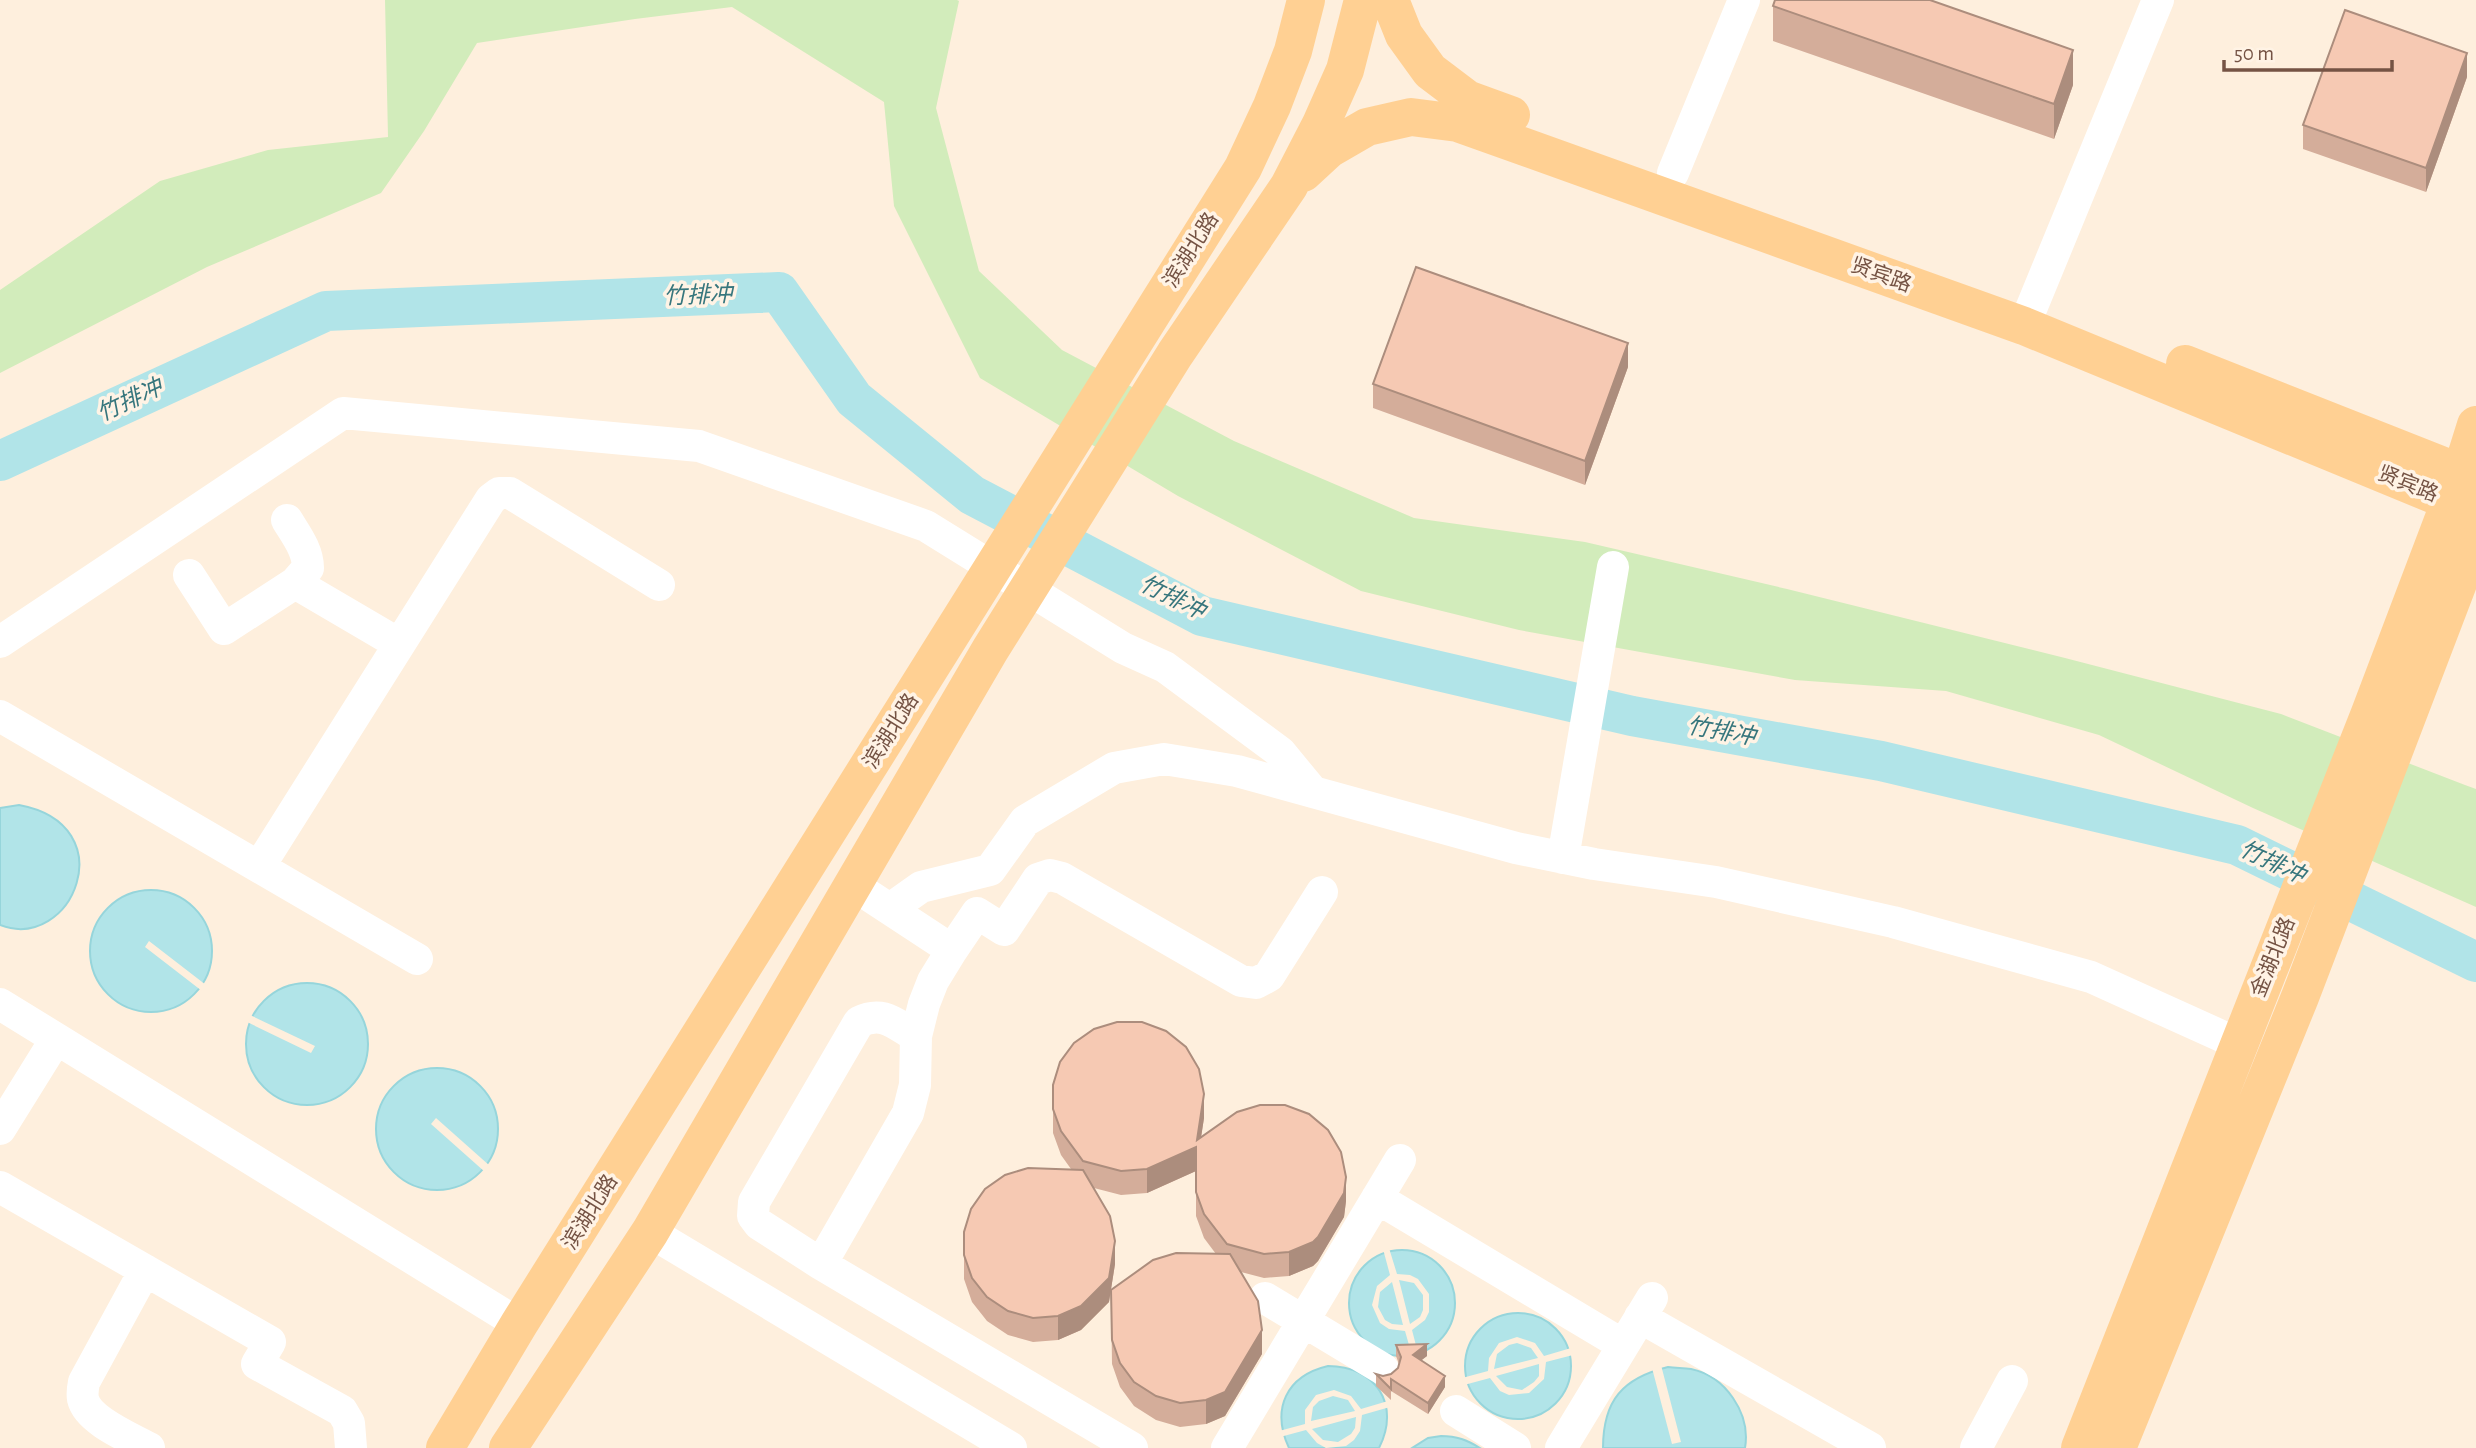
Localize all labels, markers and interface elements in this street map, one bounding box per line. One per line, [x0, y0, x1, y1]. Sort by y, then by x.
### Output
scale bar [2224, 28, 2392, 72]
text: 50 m [2234, 43, 2274, 64]
street label: 滨湖北路 [1159, 208, 1222, 291]
street label: 贤宾路 [1848, 253, 1915, 296]
water label: 竹排冲 [663, 281, 736, 309]
water label: 竹排冲 [93, 373, 169, 426]
street label: 贤宾路 [2375, 462, 2442, 506]
water label: 竹排冲 [1136, 571, 1212, 625]
street label: 滨湖北路 [859, 689, 922, 772]
water label: 竹排冲 [1685, 713, 1760, 750]
water label: 竹排冲 [2236, 836, 2312, 889]
street label: 金湖北路 [2247, 914, 2298, 1000]
street label: 滨湖北路 [558, 1170, 621, 1253]

